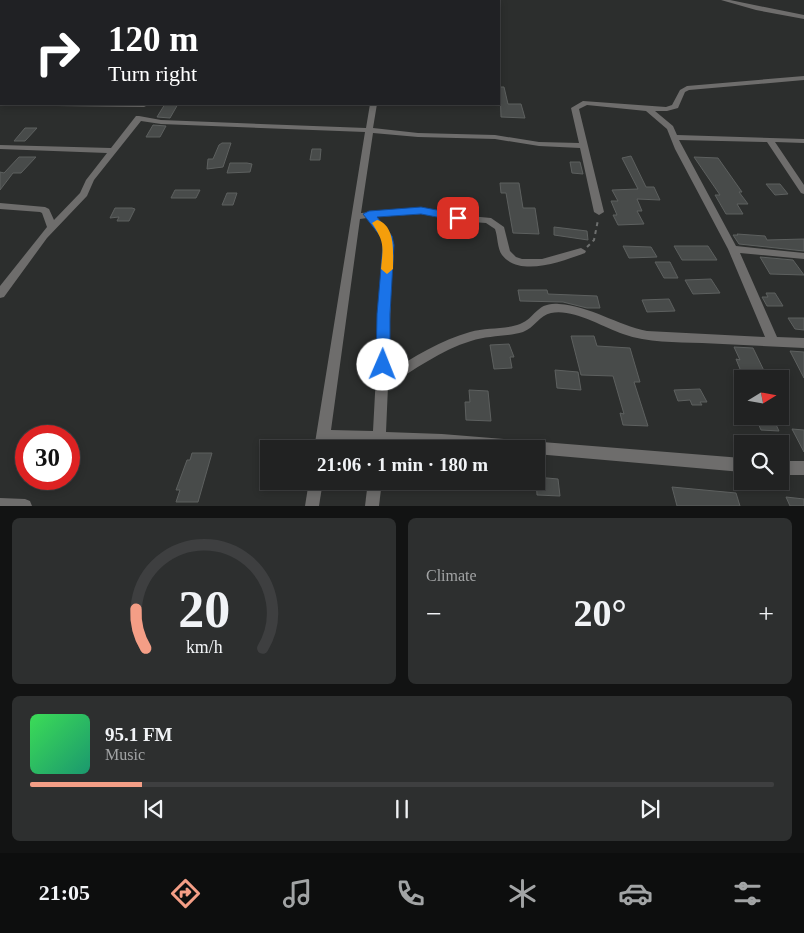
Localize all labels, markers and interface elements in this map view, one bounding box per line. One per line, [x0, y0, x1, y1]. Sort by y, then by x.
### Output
icon: right [25, 20, 90, 85]
text: 120 m [108, 20, 198, 59]
text: Turn right [108, 61, 197, 86]
pin [437, 197, 479, 239]
icon: arrive [444, 204, 472, 232]
position arrow [356, 338, 408, 390]
north arrow [734, 370, 789, 425]
map controls [734, 370, 789, 490]
speed limit sign: 30 [15, 425, 80, 490]
button: search [734, 435, 789, 490]
text: 21:06 · 1 min · 180 m [317, 454, 488, 475]
text: Climate [426, 567, 477, 584]
text: 20 [178, 581, 230, 638]
text: 20° [573, 592, 627, 634]
text: − [426, 598, 442, 629]
text: + [758, 598, 774, 629]
text: km/h [186, 637, 222, 657]
text: 95.1 FM [105, 724, 173, 745]
text: Music [105, 746, 145, 763]
icon: previous [140, 795, 168, 823]
icon: pause [388, 795, 416, 823]
icon: next [636, 795, 664, 823]
icon: directions [168, 876, 203, 911]
icon: music [280, 876, 315, 911]
icon: phone [393, 876, 428, 911]
icon: climate [505, 876, 540, 911]
icon: car [618, 876, 653, 911]
icon: filters [730, 876, 765, 911]
text: 21:05 [39, 880, 90, 905]

